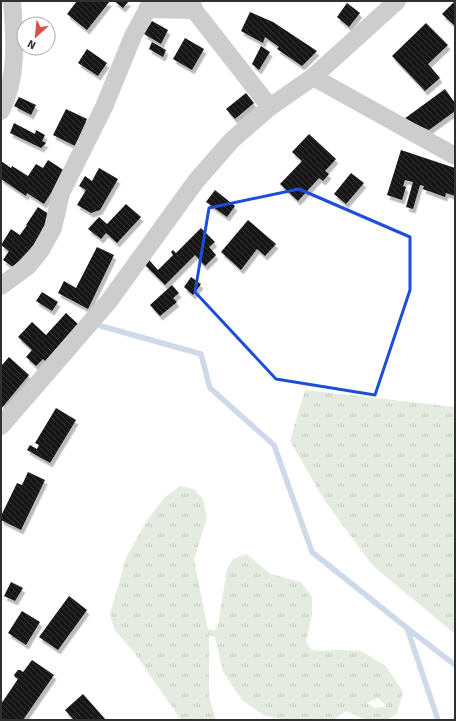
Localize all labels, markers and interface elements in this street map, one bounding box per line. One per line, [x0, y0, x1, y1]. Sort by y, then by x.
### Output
north arrow [16, 16, 56, 56]
text: N [25, 37, 38, 52]

